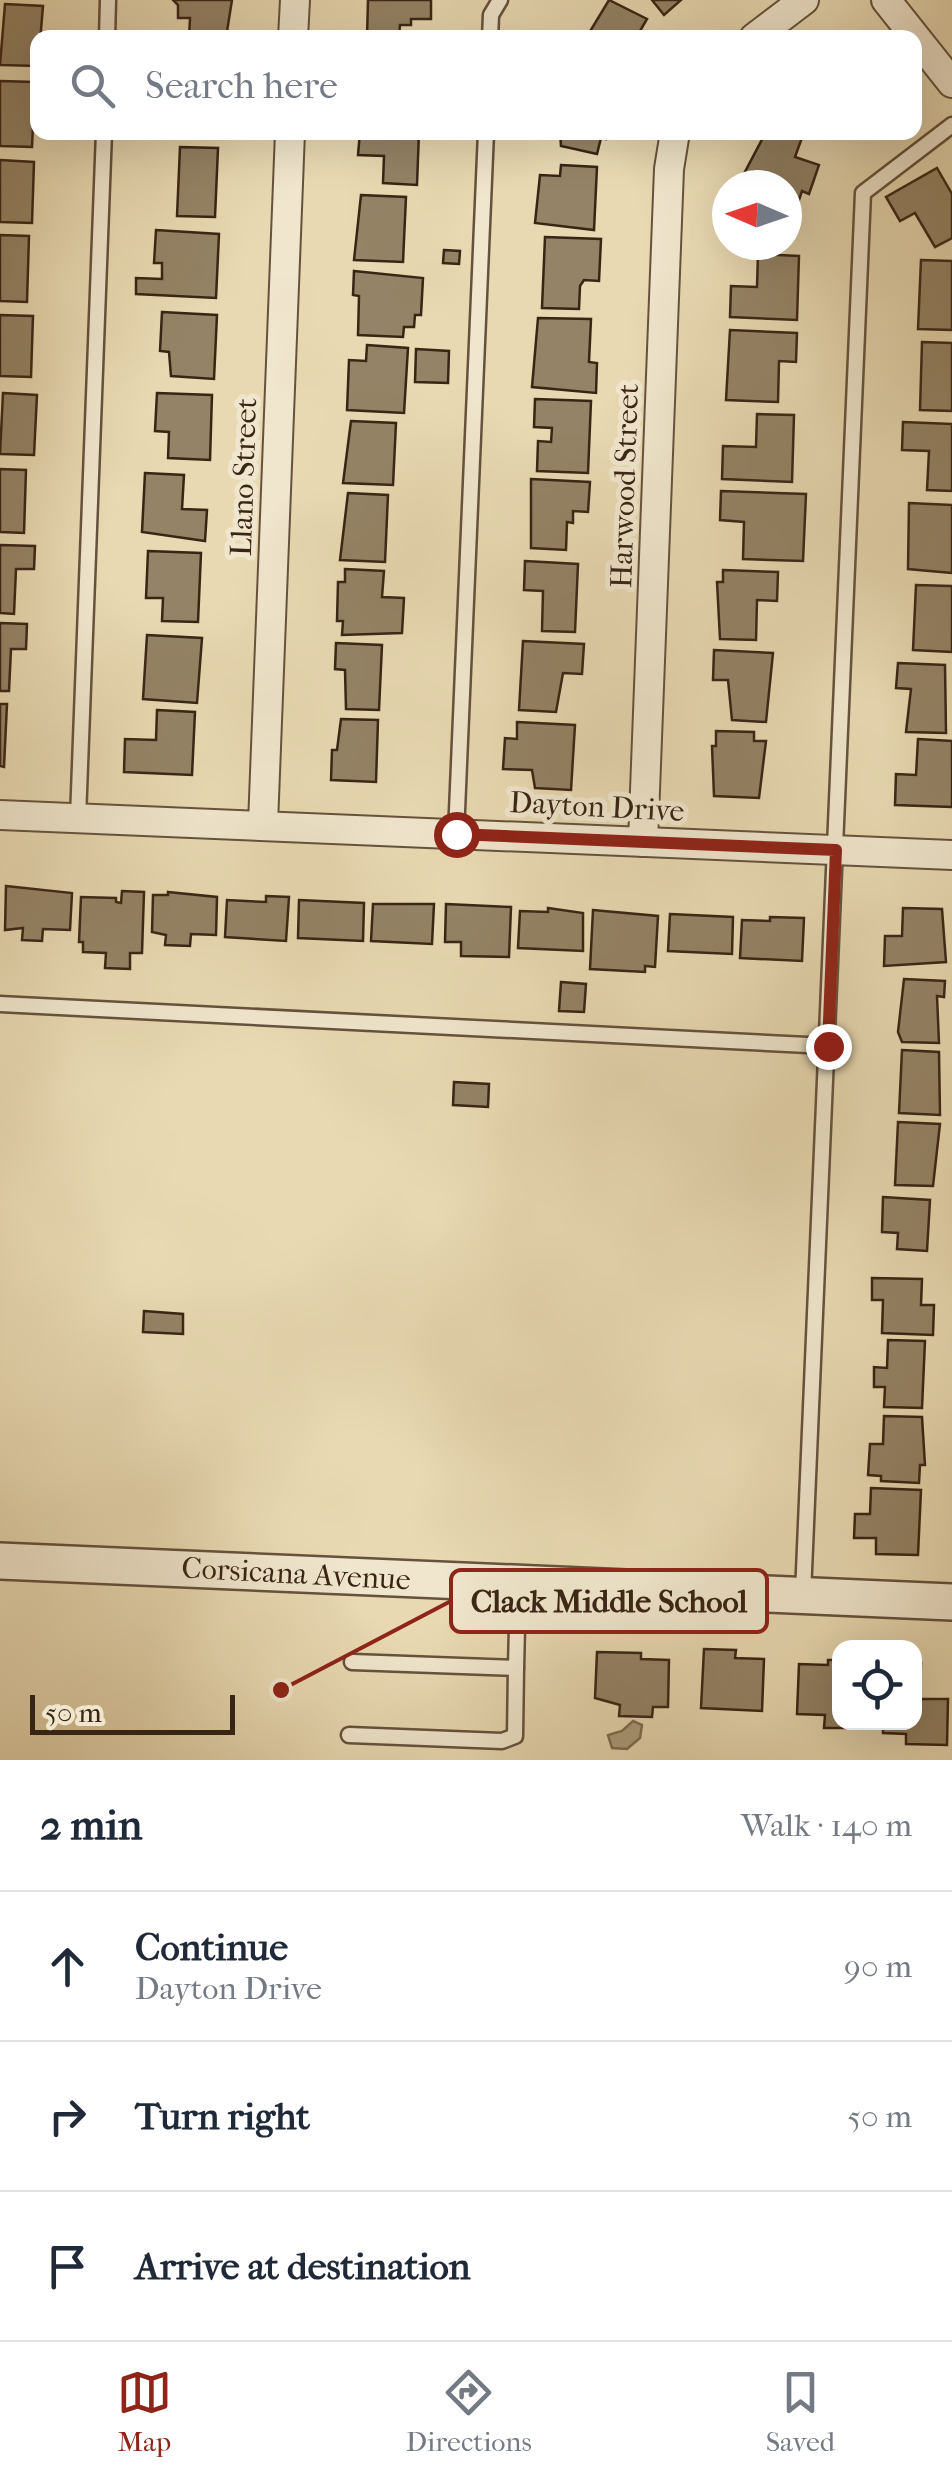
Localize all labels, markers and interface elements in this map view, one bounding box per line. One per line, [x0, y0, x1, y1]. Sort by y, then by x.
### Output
search box [30, 30, 922, 140]
icon: search [65, 58, 120, 113]
text: Search here [145, 63, 338, 108]
north arrow [712, 170, 802, 260]
street label: Harwood Street [604, 383, 646, 589]
street label: Llano Street [224, 397, 264, 557]
street label: Dayton Drive [509, 785, 686, 829]
route start [434, 812, 480, 858]
route end [806, 1024, 852, 1070]
street label: Corsicana Avenue [181, 1551, 412, 1597]
callout: Clack Middle School [451, 1570, 767, 1632]
text: Clack Middle School [471, 1583, 747, 1620]
map controls [832, 1640, 922, 1730]
button: locate [832, 1640, 922, 1730]
scale bar [30, 1690, 235, 1734]
text: 50 m [45, 1696, 102, 1729]
text: 2 min [40, 1801, 142, 1850]
text: Walk · 140 m [741, 1807, 912, 1844]
text: Continue [135, 1925, 288, 1970]
icon: ahead [40, 1939, 95, 1994]
text: 90 m [844, 1948, 912, 1985]
text: Dayton Drive [135, 1970, 322, 2007]
icon: right [40, 2089, 95, 2144]
text: Turn right [135, 2094, 310, 2139]
text: 50 m [847, 2098, 912, 2135]
icon: arrive [40, 2239, 95, 2294]
text: Arrive at destination [135, 2244, 471, 2289]
tab: Map [117, 2365, 172, 2458]
tab: Directions [406, 2365, 532, 2458]
tab: Saved [766, 2365, 835, 2458]

